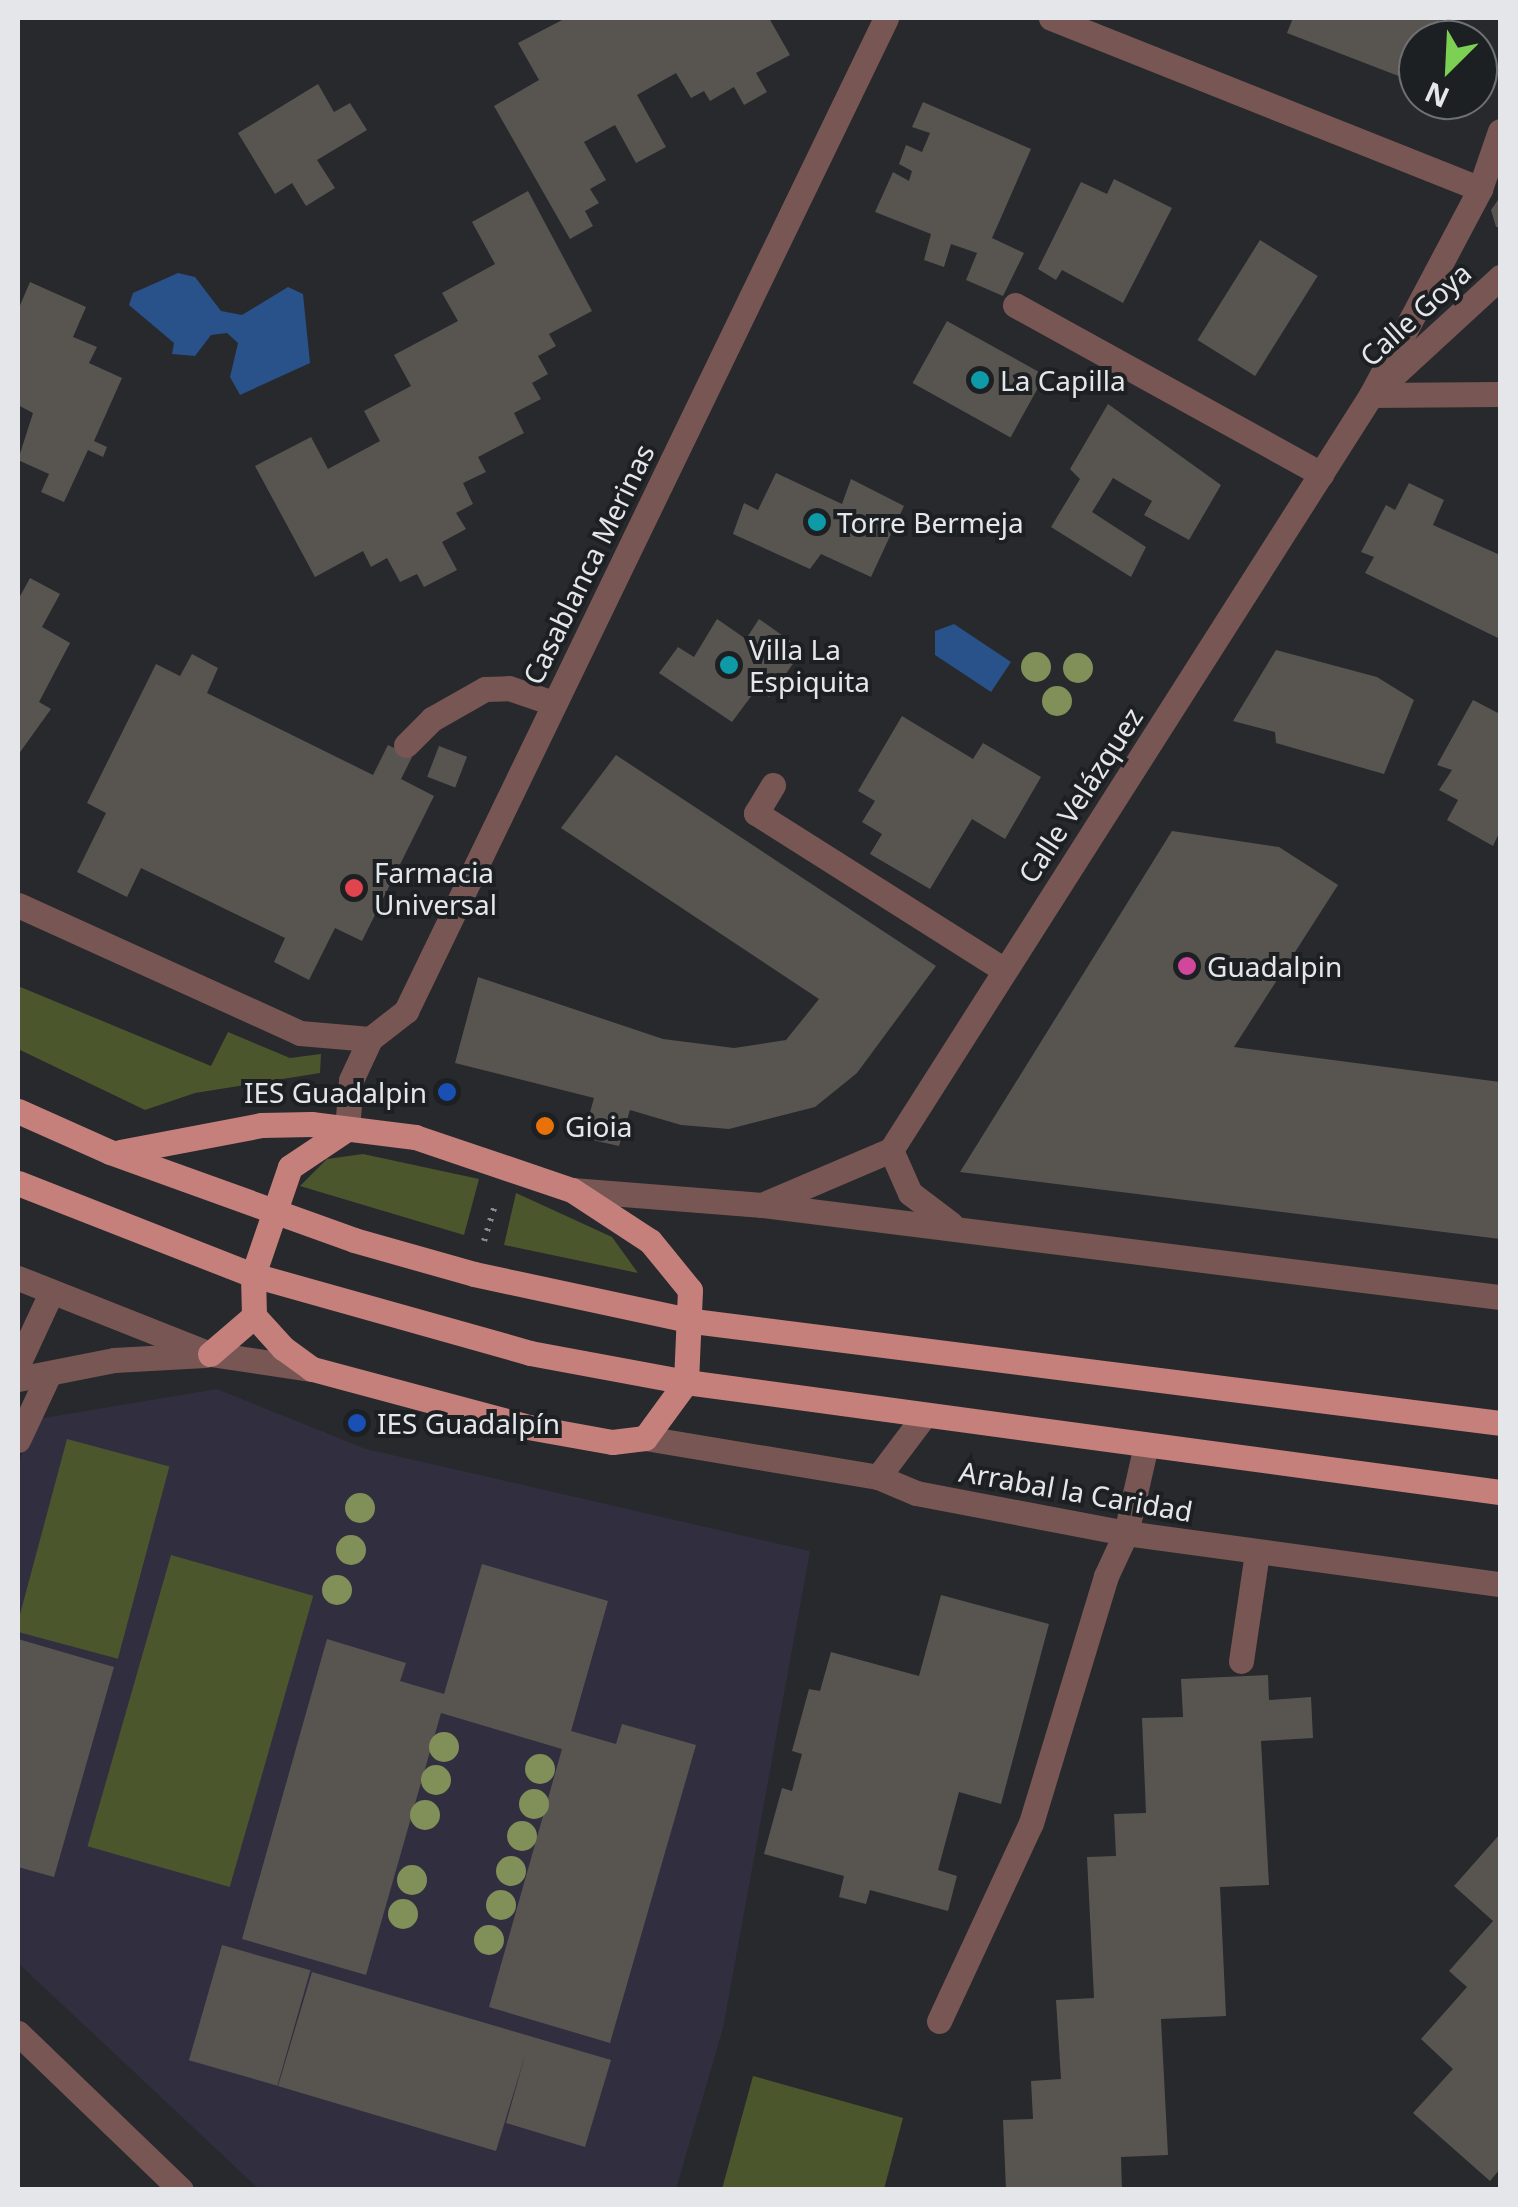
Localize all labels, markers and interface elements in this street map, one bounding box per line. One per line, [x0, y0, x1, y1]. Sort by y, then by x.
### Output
north arrow [1398, 20, 1498, 120]
text: N [1418, 74, 1455, 118]
street label: Calle Goya [1353, 255, 1477, 373]
place label: La Capilla [1000, 363, 1126, 397]
marker: La Capilla [969, 369, 991, 391]
street label: Casablanca Merinas [515, 439, 661, 689]
place label: Torre Bermeja [837, 505, 1024, 539]
marker: Torre Bermeja [806, 511, 828, 533]
place label: Villa La Espiquita [749, 632, 870, 698]
marker: Villa La Espiquita [718, 654, 740, 676]
street label: Calle Velázquez [1011, 701, 1149, 889]
place label: Farmacia Universal [374, 855, 497, 921]
marker: Farmacia Universal [343, 877, 365, 899]
place label: Guadalpin [1207, 949, 1342, 983]
marker: Guadalpin [1176, 955, 1198, 977]
place label: IES Guadalpin [244, 1075, 427, 1109]
marker: IES Guadalpin [436, 1081, 458, 1103]
place label: Gioia [565, 1109, 632, 1143]
marker: Gioia [534, 1115, 556, 1137]
place label: IES Guadalpín [377, 1406, 560, 1440]
marker: IES Guadalpín [346, 1412, 368, 1434]
street label: Arrabal la Caridad [957, 1454, 1195, 1528]

